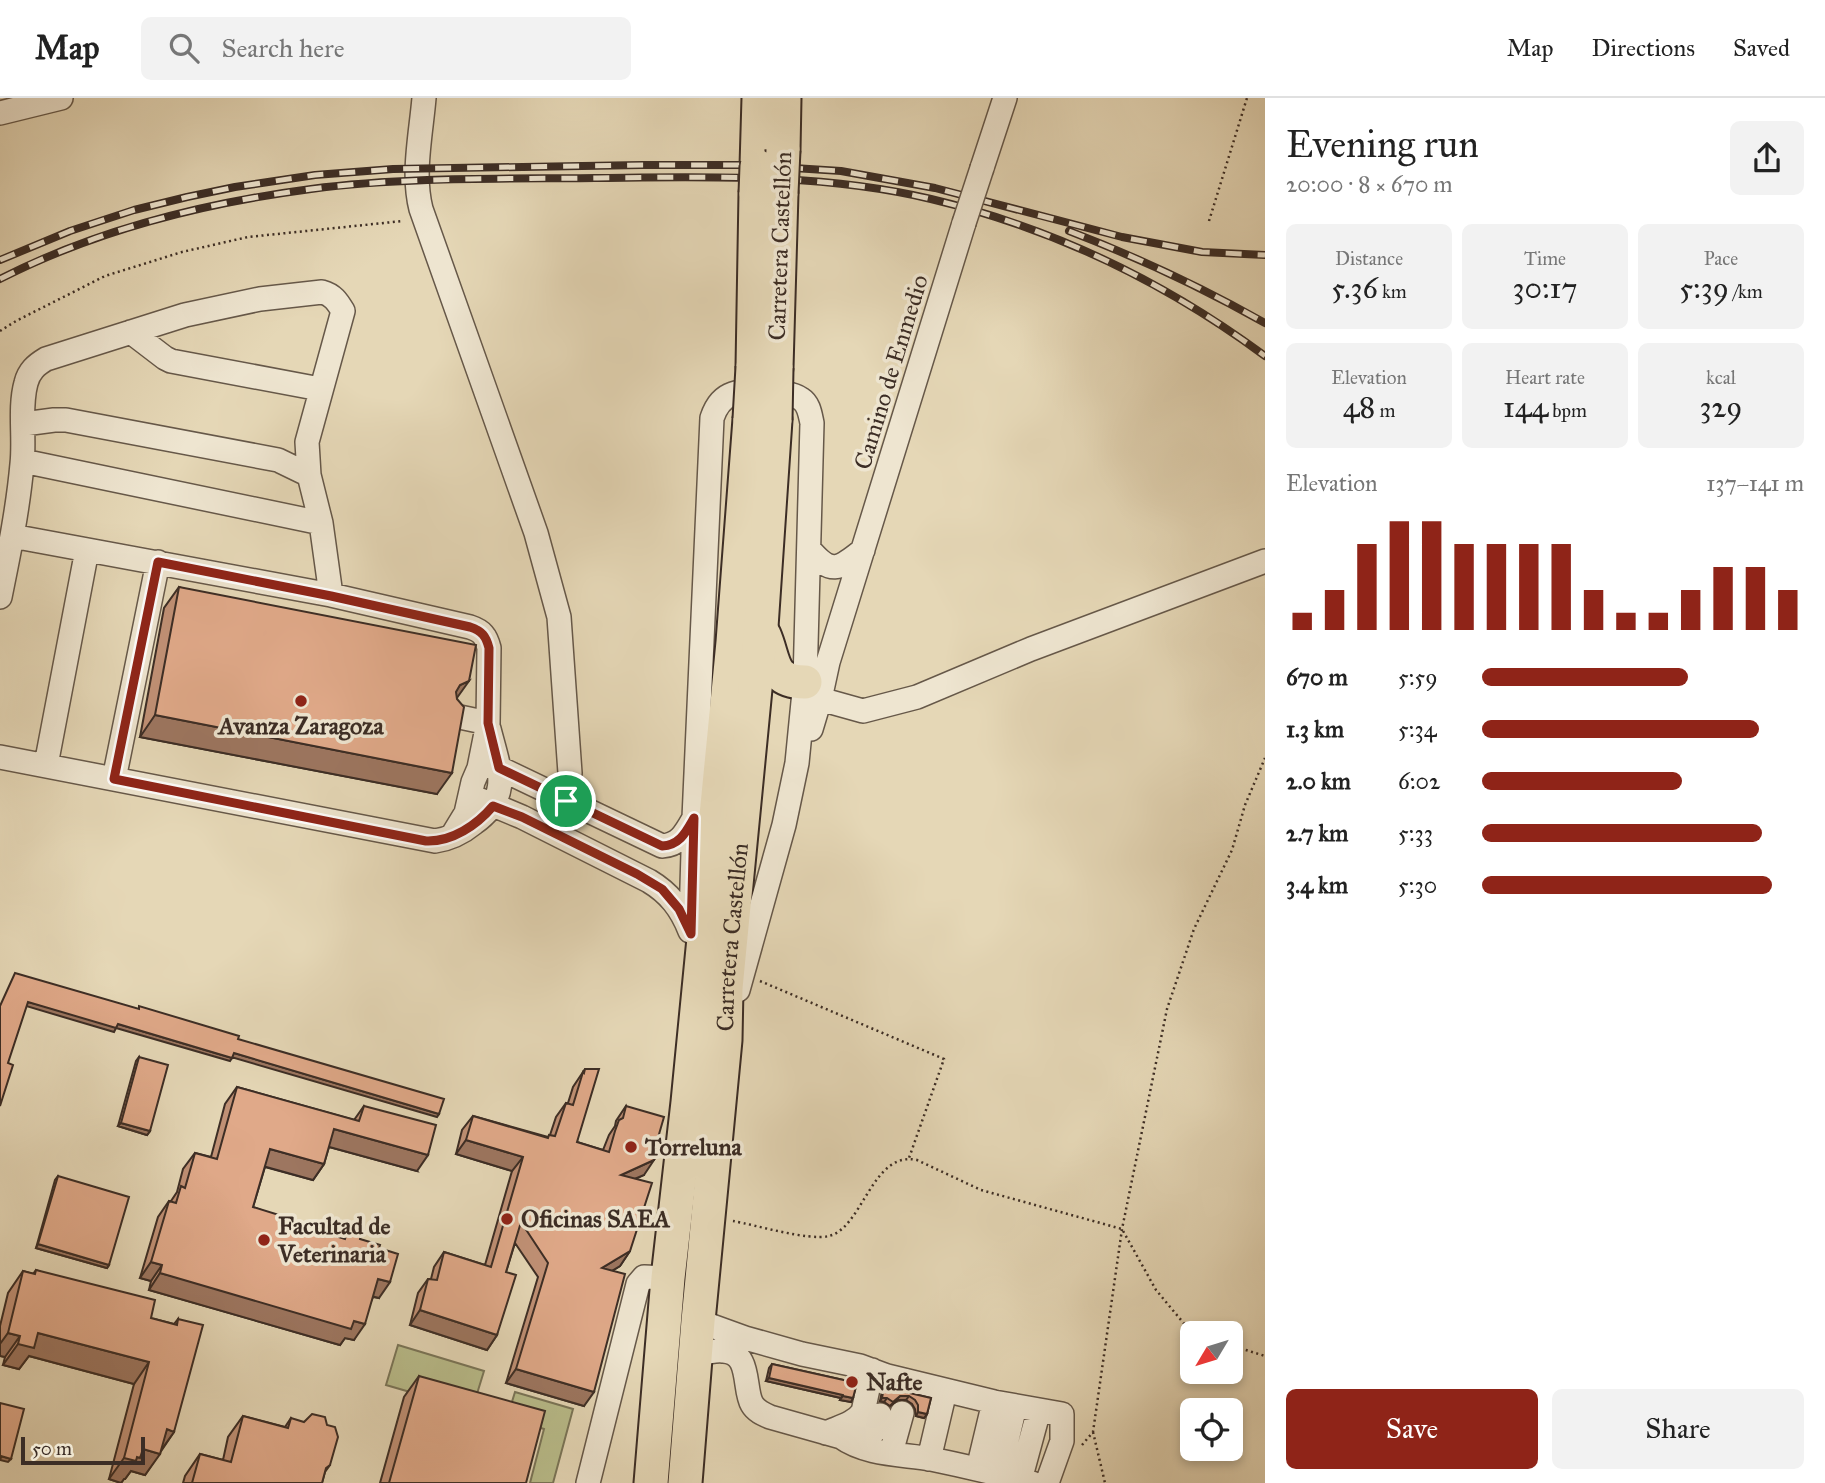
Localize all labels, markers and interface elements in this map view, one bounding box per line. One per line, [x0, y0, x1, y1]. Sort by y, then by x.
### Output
search box [141, 17, 631, 80]
text: Map [35, 28, 99, 68]
icon: search [165, 29, 203, 67]
text: Search here [221, 32, 345, 64]
text: Map [1507, 33, 1554, 63]
text: Directions [1592, 33, 1695, 63]
text: Saved [1733, 33, 1790, 63]
text: Evening run [1286, 121, 1479, 167]
button: share [1730, 121, 1804, 195]
street label: Carretera Castellón [762, 151, 798, 341]
text: 20:00 · 8 × 670 m [1286, 170, 1453, 198]
text: Distance [1335, 247, 1403, 270]
text: Time [1524, 247, 1566, 270]
text: Pace [1704, 247, 1738, 270]
text: 5.36 [1331, 270, 1378, 306]
text: 30:17 [1513, 270, 1577, 306]
text: 5:39 [1679, 270, 1729, 306]
street label: Camino de Enmedio [847, 271, 935, 473]
text: km [1378, 280, 1407, 303]
text: /km [1729, 280, 1763, 303]
text: Elevation [1331, 366, 1407, 389]
text: Heart rate [1505, 366, 1585, 389]
text: kcal [1706, 366, 1736, 389]
text: 48 [1343, 389, 1375, 425]
text: 144 [1503, 389, 1548, 425]
text: 329 [1700, 389, 1742, 425]
text: m [1375, 399, 1395, 422]
text: bpm [1548, 399, 1587, 422]
text: Elevation [1286, 469, 1377, 497]
text: 137–141 m [1706, 469, 1804, 497]
text: 670 m [1286, 663, 1348, 691]
text: 5:59 [1398, 663, 1438, 691]
marker: Avanza Zaragoza [293, 693, 309, 709]
place label: Avanza Zaragoza [216, 711, 384, 741]
text: 1.3 km [1286, 715, 1344, 743]
text: 5:34 [1398, 715, 1437, 743]
text: 2.0 km [1286, 767, 1351, 795]
text: 6:02 [1398, 767, 1440, 795]
pin [536, 771, 596, 831]
icon: arrive [547, 782, 585, 820]
text: 2.7 km [1286, 819, 1348, 847]
text: 5:33 [1398, 819, 1433, 847]
street label: Carretera Castellón [710, 841, 755, 1032]
text: 3.4 km [1286, 871, 1348, 899]
text: 5:30 [1398, 871, 1437, 899]
place label: Torreluna [644, 1132, 743, 1162]
marker: Torreluna [623, 1139, 639, 1155]
place label: Oficinas SAEA [521, 1204, 671, 1234]
place label: Facultad de Veterinaria [277, 1211, 390, 1269]
marker: Oficinas SAEA [499, 1211, 515, 1227]
marker: Facultad de Veterinaria [256, 1232, 272, 1248]
north arrow [1180, 1321, 1242, 1384]
map controls [1180, 1321, 1243, 1461]
place label: Nafte [866, 1367, 923, 1397]
marker: Nafte [844, 1374, 860, 1390]
button: Save [1286, 1389, 1538, 1469]
button: Share [1552, 1389, 1804, 1469]
button: locate [1180, 1398, 1243, 1461]
scale bar [21, 1434, 145, 1466]
text: 50 m [32, 1437, 72, 1460]

